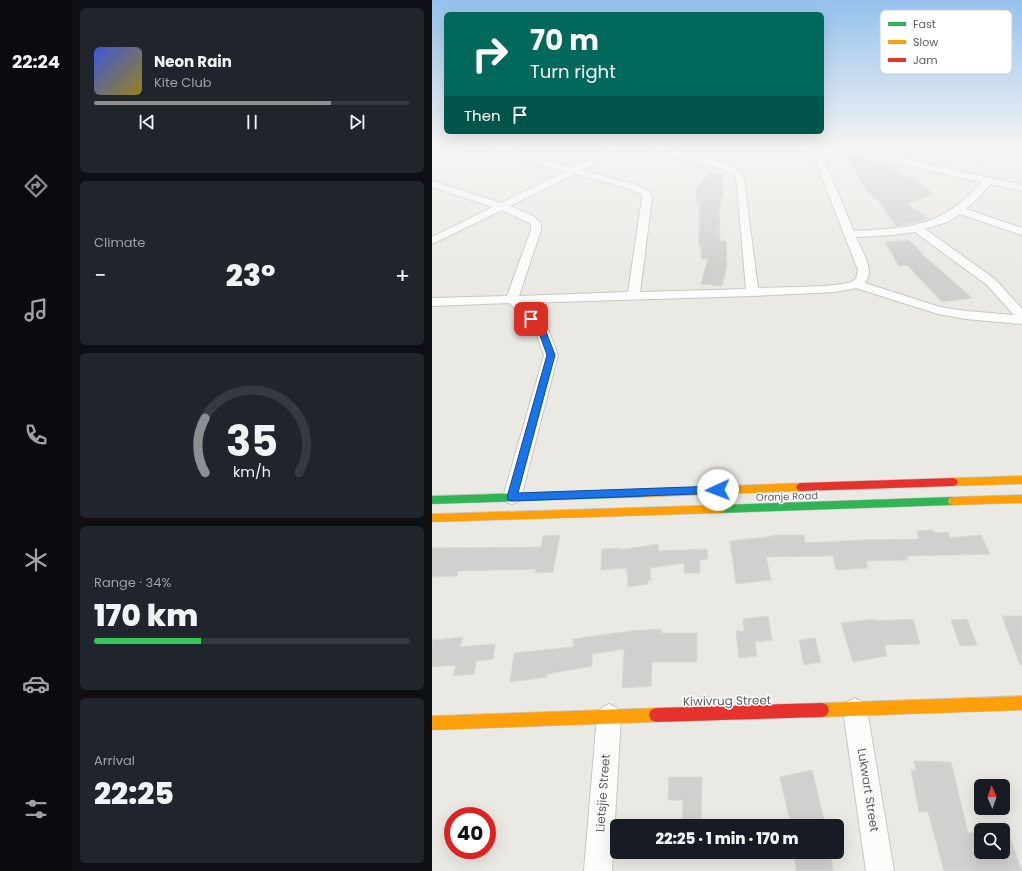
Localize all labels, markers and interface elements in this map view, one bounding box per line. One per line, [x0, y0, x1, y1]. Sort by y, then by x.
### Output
legend [880, 10, 1012, 74]
text: Fast [913, 16, 936, 32]
text: 70 m [530, 21, 599, 60]
icon: right [464, 28, 516, 80]
text: Slow [913, 34, 938, 50]
text: 22:24 [12, 49, 60, 74]
text: Neon Rain [154, 51, 232, 72]
text: Jam [913, 52, 938, 68]
text: Turn right [530, 59, 616, 84]
text: Kite Club [154, 73, 212, 92]
icon: arrive [509, 104, 531, 126]
text: Then [464, 105, 501, 126]
icon: previous [136, 111, 158, 133]
icon: pause [241, 111, 263, 133]
icon: next [346, 111, 368, 133]
icon: directions [22, 172, 50, 200]
text: Climate [94, 233, 145, 252]
text: 23° [226, 254, 275, 297]
text: − [94, 260, 106, 291]
text: + [395, 260, 410, 291]
icon: music [22, 296, 50, 324]
pin [514, 302, 548, 336]
icon: arrive [520, 308, 542, 330]
text: 35 [226, 412, 278, 471]
icon: phone [22, 421, 50, 449]
text: km/h [233, 462, 271, 482]
position arrow [697, 469, 739, 511]
street label: Oranje Road [756, 488, 818, 505]
icon: climate [22, 546, 50, 574]
text: Range · 34% [94, 573, 171, 592]
text: 170 km [94, 594, 198, 637]
icon: car [22, 670, 50, 698]
street label: Kiwivrug Street [683, 691, 771, 710]
street label: Lukwart Street [854, 747, 883, 833]
text: Arrival [94, 751, 135, 770]
street label: Lietsjie Street [591, 754, 614, 832]
text: 22:25 [94, 772, 174, 815]
north arrow [974, 779, 1010, 815]
map controls [974, 779, 1010, 859]
icon: filters [22, 795, 50, 823]
speed limit sign: 40 [444, 807, 496, 859]
button: search [974, 823, 1010, 859]
text: 22:25 · 1 min · 170 m [655, 828, 799, 849]

